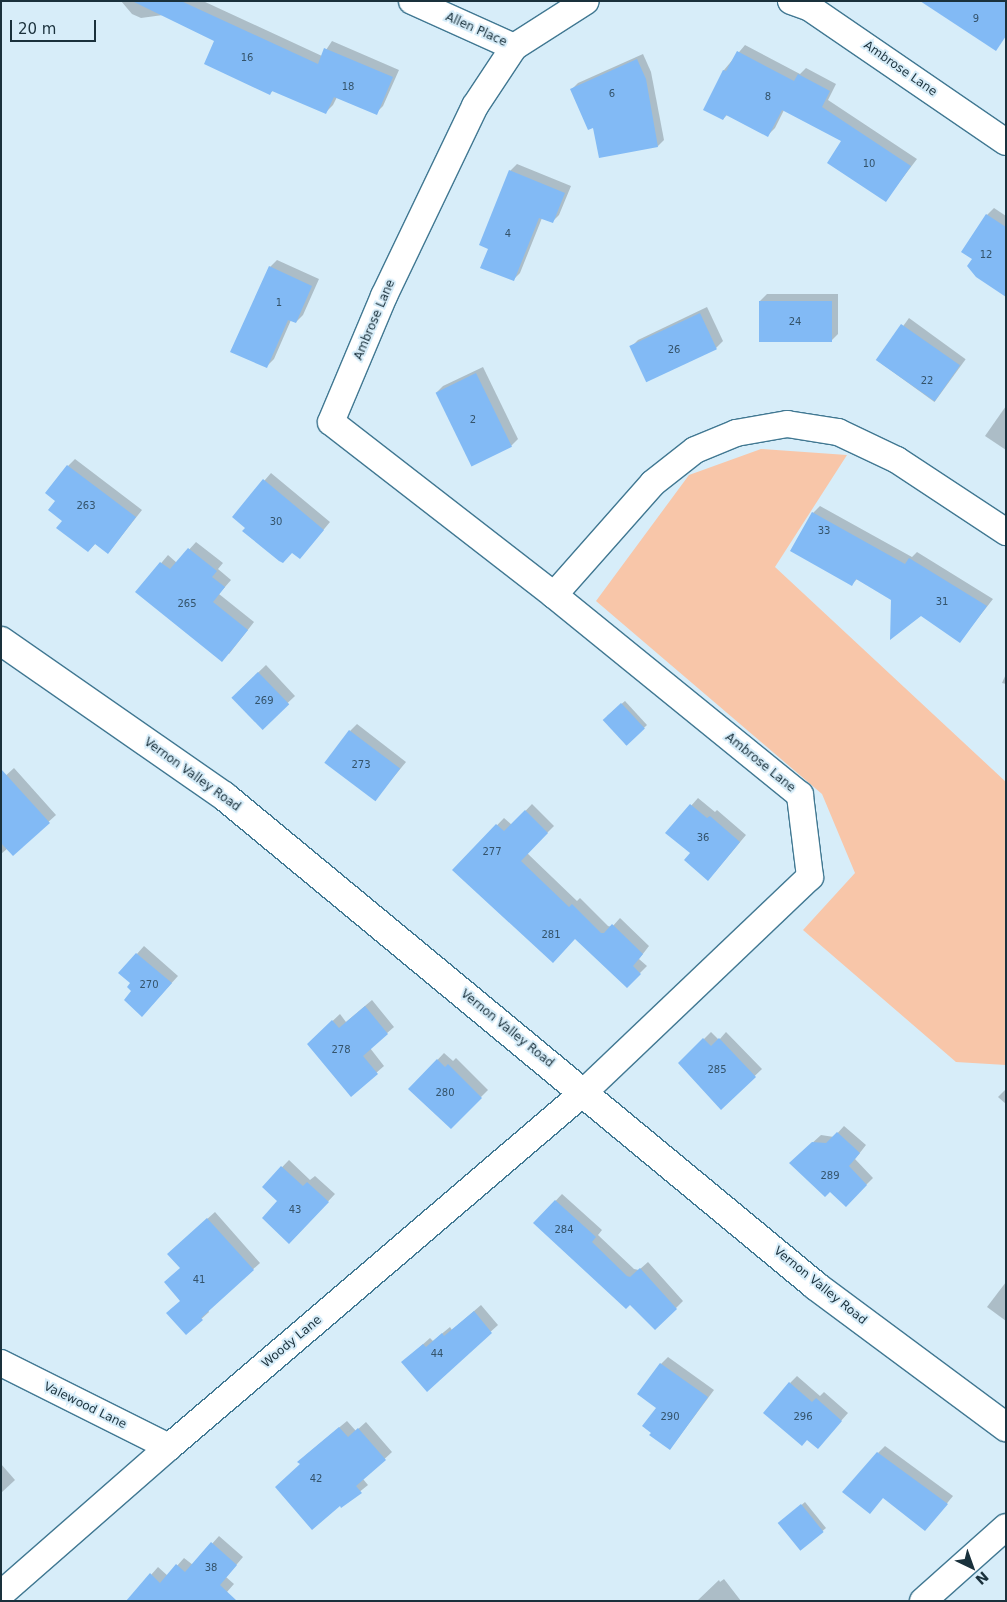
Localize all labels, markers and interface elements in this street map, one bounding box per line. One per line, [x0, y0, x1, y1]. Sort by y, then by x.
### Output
scale bar [12, 10, 99, 42]
street label: Allen Place [443, 10, 509, 50]
house number: 9 [973, 13, 979, 25]
text: 20 m [18, 20, 56, 38]
street label: Ambrose Lane [861, 38, 939, 100]
house number: 16 [241, 52, 253, 64]
house number: 18 [342, 81, 354, 93]
house number: 6 [609, 88, 615, 100]
house number: 8 [765, 91, 771, 103]
house number: 10 [863, 158, 875, 170]
house number: 4 [505, 228, 511, 240]
house number: 12 [980, 249, 992, 261]
street label: Ambrose Lane [352, 278, 398, 362]
house number: 1 [276, 297, 282, 309]
house number: 24 [789, 316, 801, 328]
house number: 26 [668, 344, 680, 356]
house number: 22 [921, 375, 933, 387]
house number: 2 [470, 414, 476, 426]
house number: 263 [76, 500, 96, 512]
house number: 30 [270, 516, 282, 528]
house number: 33 [818, 525, 830, 537]
house number: 31 [936, 596, 948, 608]
house number: 265 [177, 598, 197, 610]
house number: 269 [254, 695, 274, 707]
street label: Ambrose Lane [722, 730, 798, 796]
street label: Vernon Valley Road [141, 735, 243, 815]
house number: 273 [351, 759, 371, 771]
house number: 36 [697, 832, 709, 844]
house number: 277 [482, 846, 502, 858]
house number: 281 [541, 929, 561, 941]
house number: 270 [139, 979, 159, 991]
street label: Vernon Valley Road [458, 987, 556, 1071]
house number: 278 [331, 1044, 351, 1056]
house number: 285 [707, 1064, 727, 1076]
house number: 280 [435, 1087, 455, 1099]
house number: 289 [820, 1170, 840, 1182]
house number: 43 [289, 1204, 301, 1216]
house number: 284 [554, 1224, 574, 1236]
street label: Vernon Valley Road [771, 1244, 869, 1328]
house number: 41 [193, 1274, 205, 1286]
street label: Woody Lane [259, 1313, 325, 1371]
house number: 44 [431, 1348, 443, 1360]
street label: Valewood Lane [41, 1380, 129, 1432]
house number: 290 [660, 1411, 680, 1423]
house number: 296 [793, 1411, 813, 1423]
house number: 42 [310, 1473, 322, 1485]
north arrow [947, 1542, 997, 1592]
house number: 38 [205, 1562, 217, 1574]
text: N [972, 1568, 992, 1588]

